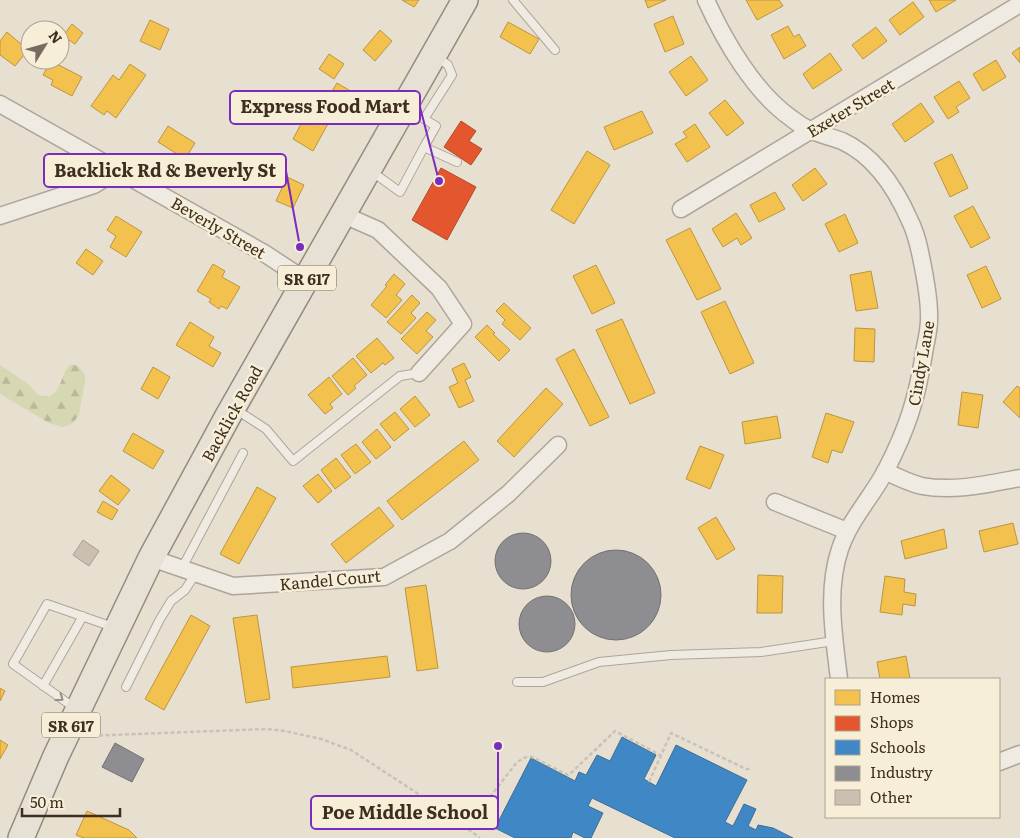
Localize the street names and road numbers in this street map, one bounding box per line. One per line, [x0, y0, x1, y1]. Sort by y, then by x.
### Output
street label: Exeter Street [802, 71, 899, 143]
street label: Beverly Street [167, 190, 271, 264]
road number: SR 617 [278, 266, 336, 290]
street label: Cindy Lane [901, 318, 939, 408]
street label: Backlick Road [195, 360, 268, 466]
street label: Kandel Court [278, 563, 382, 595]
road number: SR 617 [42, 712, 100, 738]

